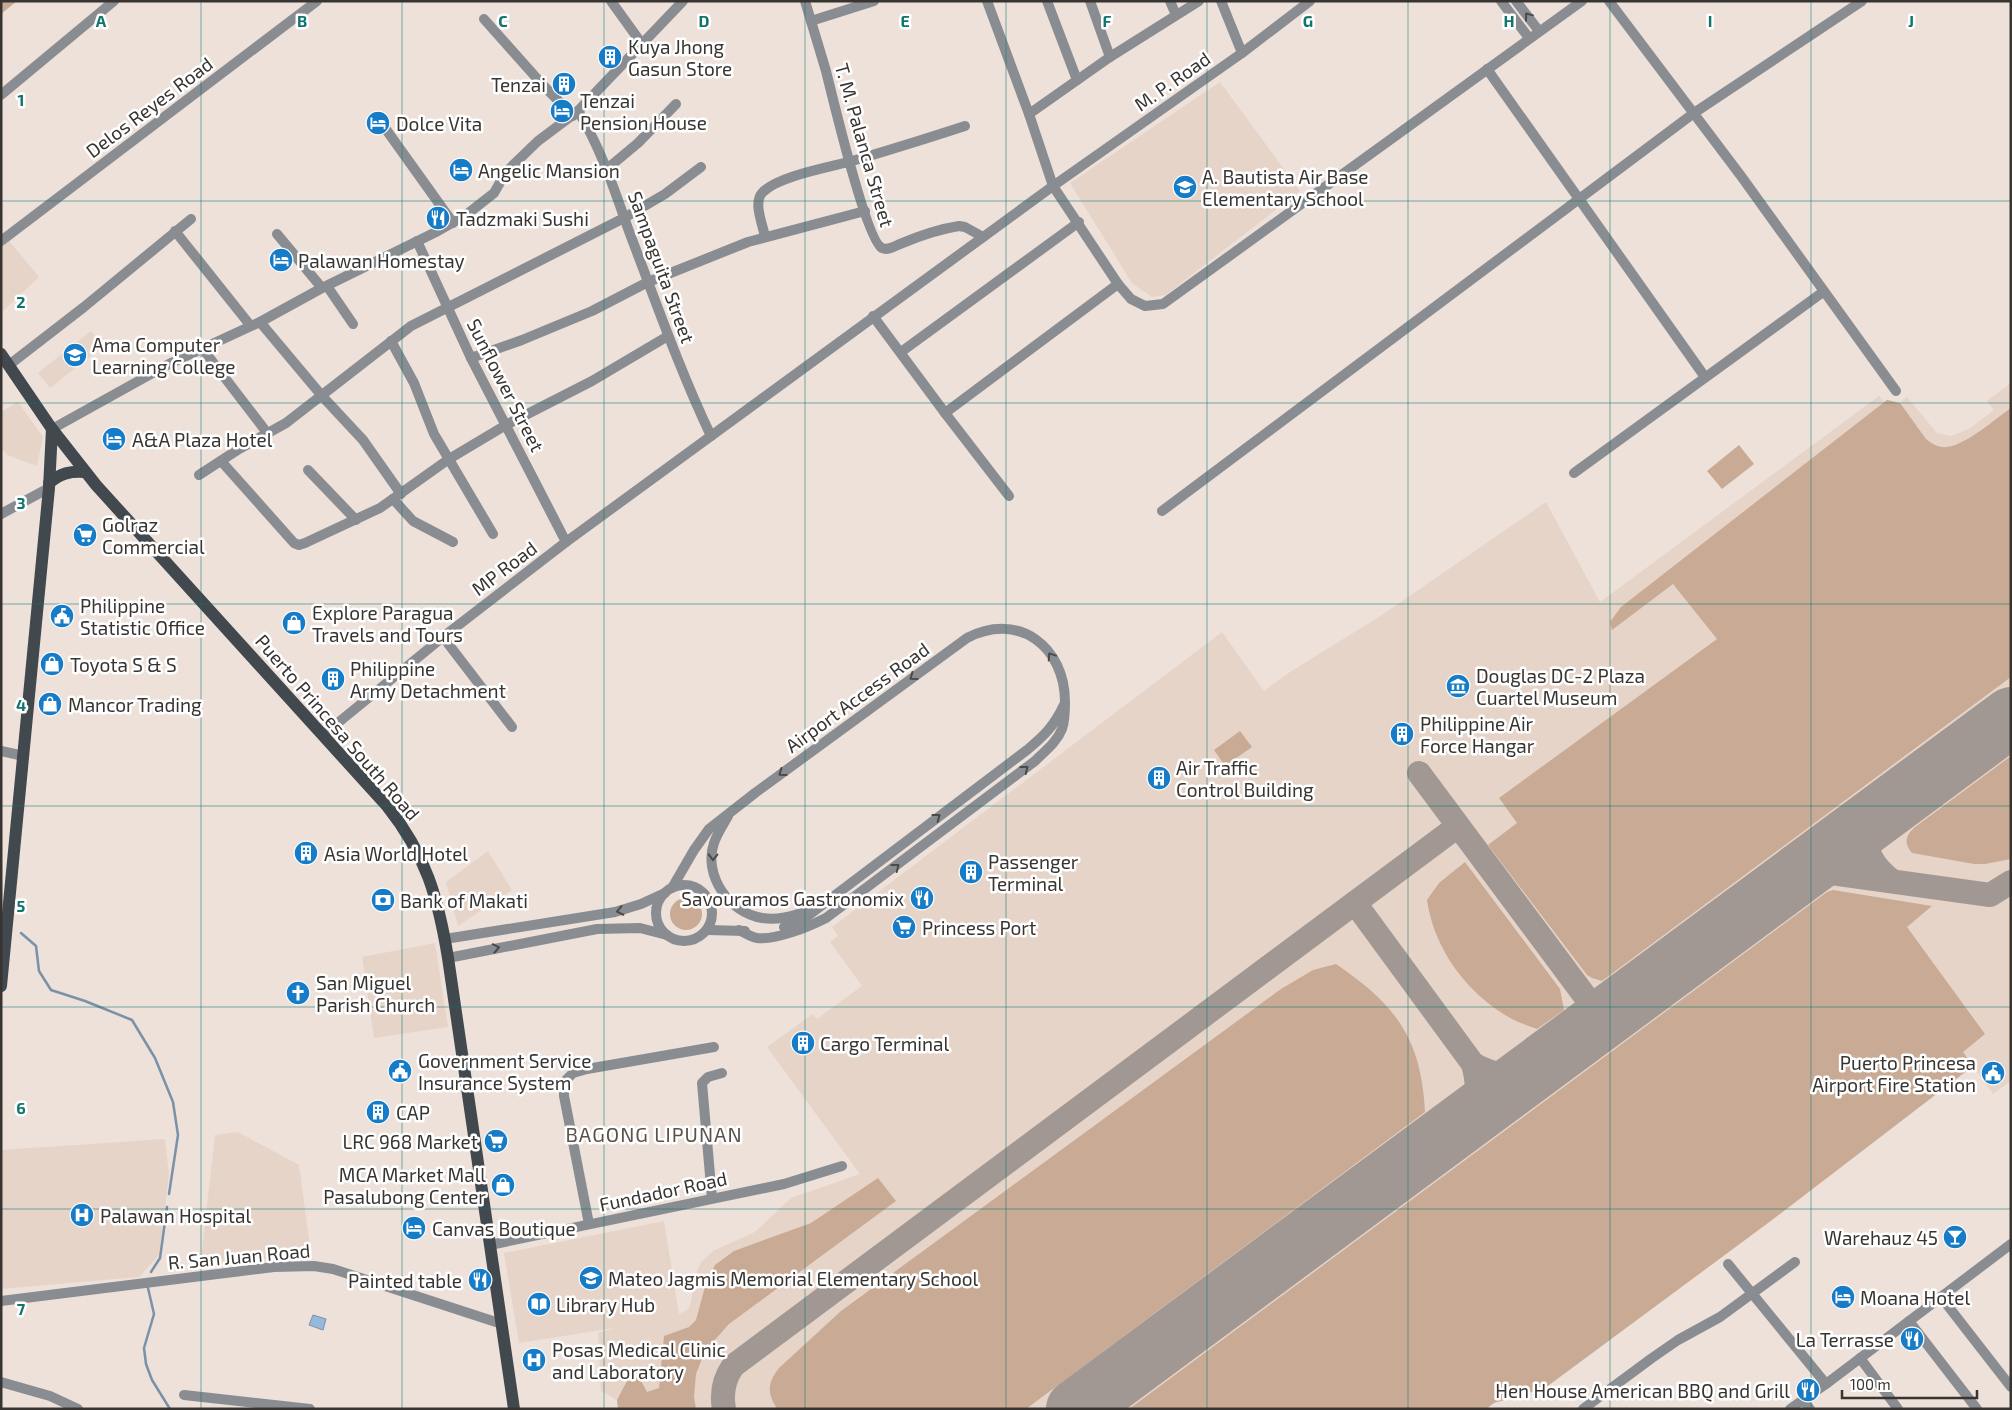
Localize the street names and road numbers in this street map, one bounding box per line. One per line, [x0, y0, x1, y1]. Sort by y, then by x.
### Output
street label: M. P. Road [1130, 47, 1214, 115]
street label: Delos Reyes Road [81, 52, 217, 162]
street label: T. M. Palanca Street [831, 60, 899, 230]
street label: Sampaguita Street [624, 188, 700, 346]
street label: Sunflower Street [463, 315, 549, 455]
street label: MP Road [467, 536, 541, 600]
street label: Puerto Princesa South Road [251, 629, 425, 825]
street label: Airport Access Road [781, 637, 933, 757]
street label: Fundador Road [597, 1166, 729, 1216]
street label: R. San Juan Road [167, 1238, 311, 1274]

